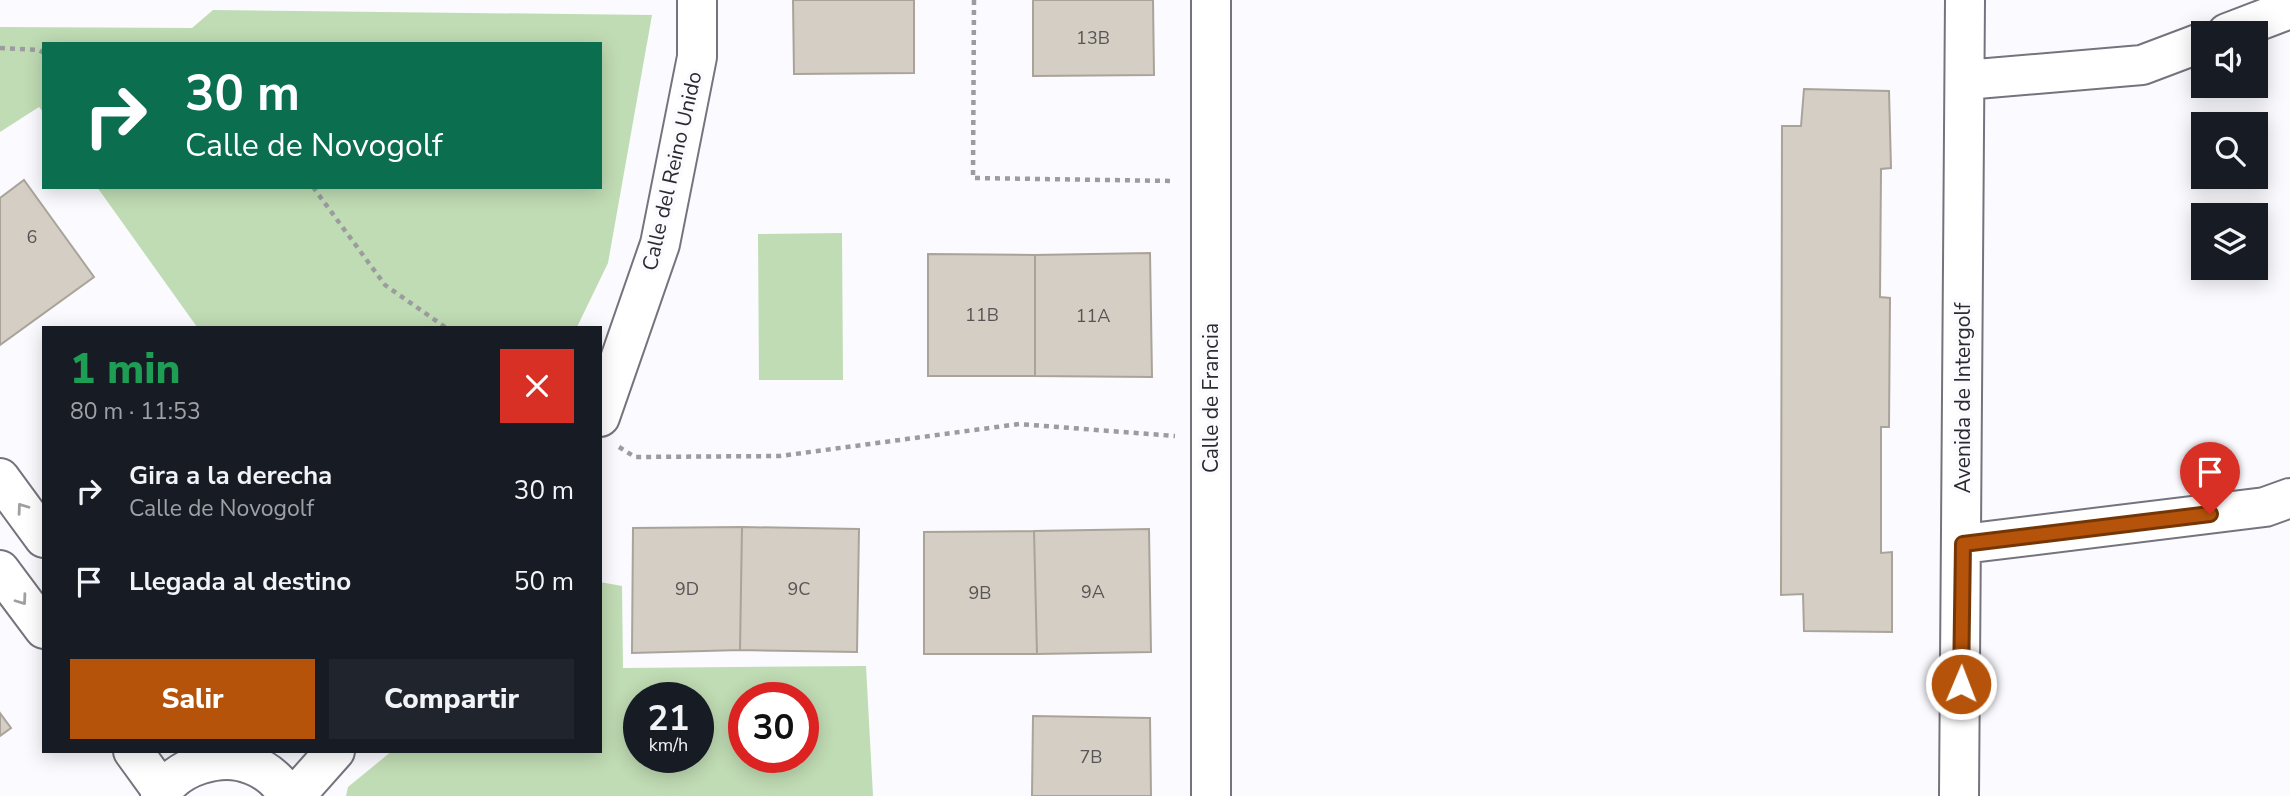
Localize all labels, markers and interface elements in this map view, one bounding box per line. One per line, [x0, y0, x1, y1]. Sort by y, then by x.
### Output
map controls [2191, 21, 2268, 280]
button: sound [2191, 21, 2268, 98]
house number: 13B [1076, 26, 1110, 50]
text: 30 m [185, 60, 300, 127]
street label: Calle del Reino Unido [635, 69, 709, 273]
icon: right [70, 70, 161, 161]
button: search [2191, 112, 2268, 189]
text: Calle de Novogolf [185, 124, 443, 167]
button: layers [2191, 203, 2268, 280]
house number: 6 [27, 225, 37, 249]
street label: Avenida de Intergolf [1949, 301, 1977, 494]
house number: 11B [965, 303, 999, 327]
house number: 11A [1076, 304, 1110, 328]
street label: Calle de Francia [1197, 323, 1225, 473]
text: 1 min [70, 341, 180, 398]
button: close [500, 349, 574, 423]
text: 80 m · 11:53 [70, 396, 201, 427]
pin [2180, 442, 2240, 514]
icon: arrive [2191, 453, 2229, 491]
text: Gira a la derecha [129, 458, 332, 493]
icon: right [70, 472, 108, 510]
text: 30 m [514, 473, 574, 508]
text: Calle de Novogolf [129, 493, 314, 524]
one-way arrow [18, 503, 30, 516]
icon: arrive [70, 563, 108, 601]
text: Llegada al destino [129, 564, 351, 599]
text: 50 m [514, 564, 574, 599]
house number: 9D [675, 577, 699, 601]
house number: 9C [788, 577, 810, 601]
house number: 9A [1081, 580, 1105, 604]
house number: 9B [969, 581, 991, 605]
one-way arrow [14, 592, 26, 605]
position arrow [1924, 647, 1998, 721]
button: Salir [70, 659, 315, 739]
button: Compartir [329, 659, 574, 739]
speed limit sign: 30 [728, 682, 819, 773]
text: 21 [647, 695, 690, 742]
text: km/h [649, 733, 688, 757]
house number: 7B [1080, 745, 1102, 769]

